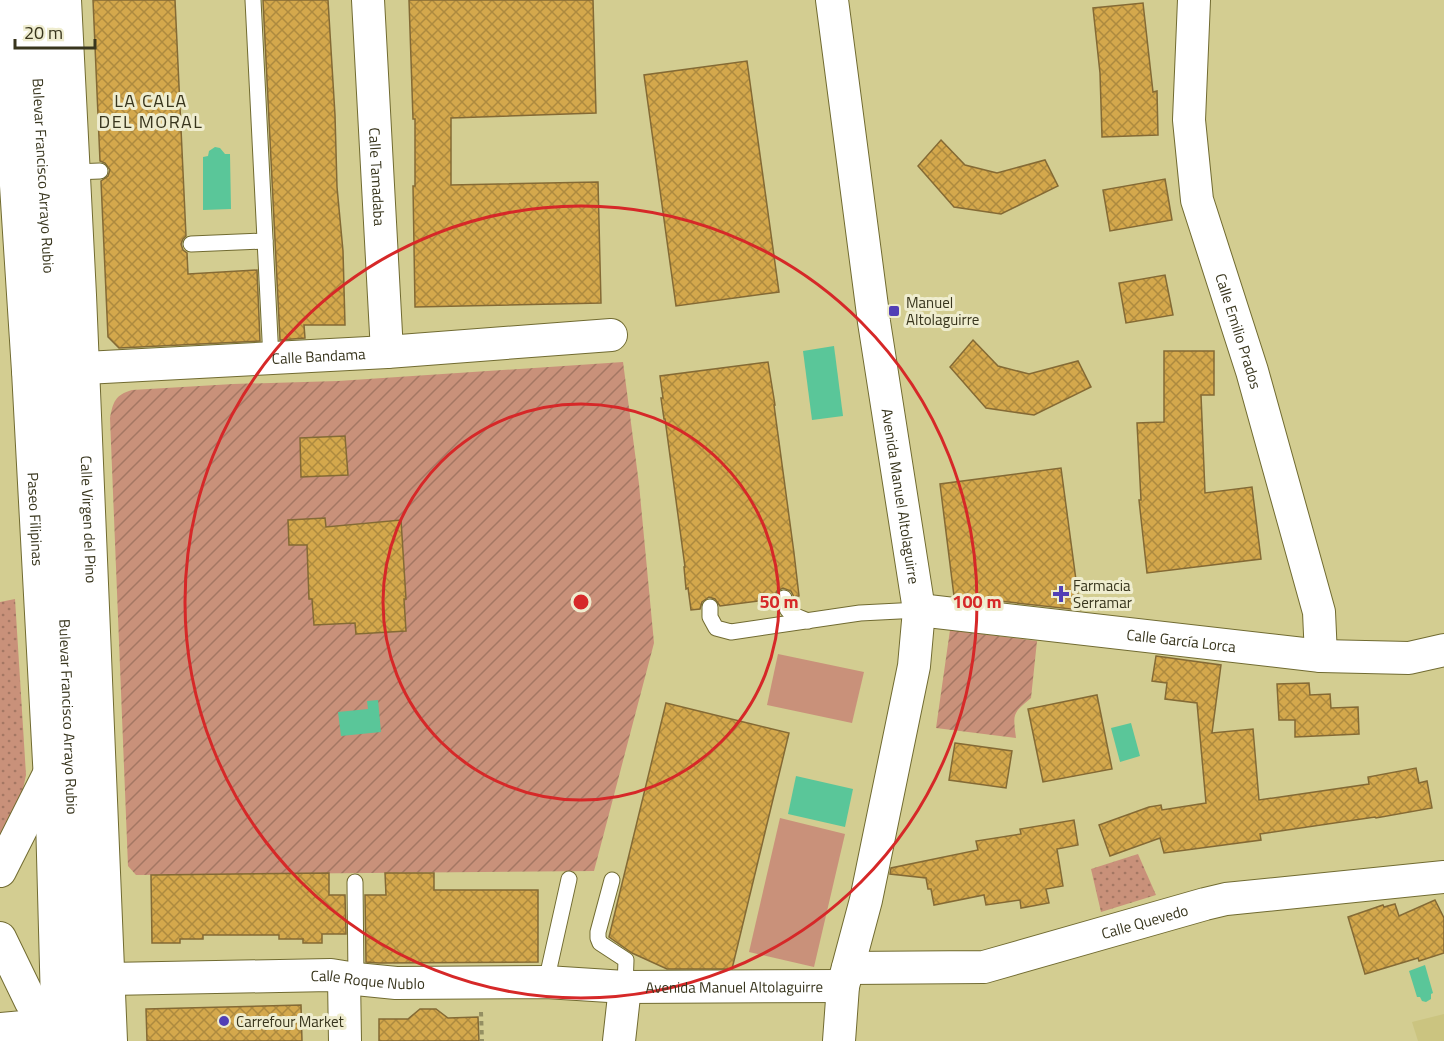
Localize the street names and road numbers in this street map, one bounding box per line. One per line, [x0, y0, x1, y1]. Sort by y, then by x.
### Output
street label: Bulevar Francisco Arrayo Rubio [27, 77, 61, 274]
street label: Calle Tamadaba [363, 127, 392, 227]
street label: Calle Emilio Prados [1210, 270, 1268, 391]
street label: Calle Bandama [271, 342, 367, 370]
street label: Avenida Manuel Altolaguirre [876, 407, 926, 586]
street label: Calle Virgen del Pino [75, 455, 103, 584]
street label: Paseo Filipinas [22, 472, 50, 567]
street label: Bulevar Francisco Arrayo Rubio [54, 619, 84, 815]
street label: Calle García Lorca [1125, 622, 1238, 658]
street label: Calle Quevedo [1098, 898, 1191, 945]
street label: Calle Roque Nublo [310, 963, 425, 995]
street label: Avenida Manuel Altolaguirre [646, 975, 823, 998]

